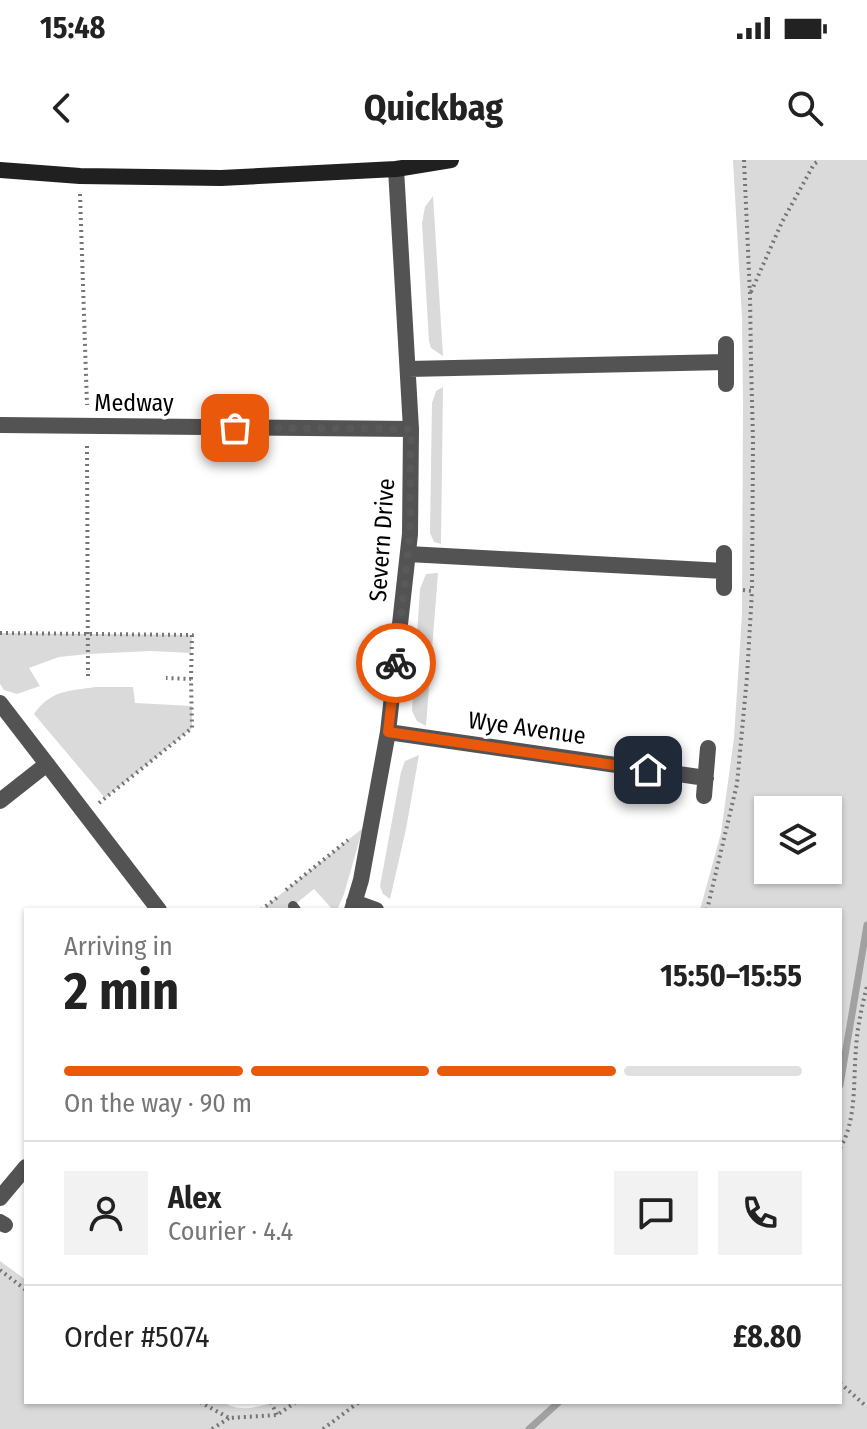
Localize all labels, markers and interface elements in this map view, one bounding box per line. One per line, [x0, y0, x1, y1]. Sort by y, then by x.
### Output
text: 15:48 [40, 10, 105, 46]
icon: back [40, 86, 84, 130]
text: Quickbag [364, 86, 503, 130]
icon: search [783, 86, 827, 130]
street label: Medway [94, 389, 174, 417]
pin [201, 394, 269, 462]
icon: bag [213, 406, 257, 450]
street label: Severn Drive [364, 477, 400, 603]
courier [356, 623, 436, 703]
icon: bike [374, 641, 418, 685]
street label: Wye Avenue [467, 706, 587, 750]
pin [614, 736, 682, 804]
icon: home [626, 748, 670, 792]
map controls [754, 796, 842, 884]
button: layers [754, 796, 842, 884]
text: Arriving in [64, 931, 173, 962]
text: 15:50–15:55 [660, 958, 802, 994]
text: 2 min [64, 960, 179, 1023]
text: On the way · 90 m [64, 1088, 252, 1119]
button: person [64, 1171, 148, 1255]
button: chat [614, 1171, 698, 1255]
button: phone [718, 1171, 802, 1255]
text: Alex [168, 1180, 221, 1216]
text: Courier · 4.4 [168, 1216, 293, 1247]
text: Order #5074 [64, 1319, 210, 1355]
text: £8.80 [733, 1319, 802, 1355]

